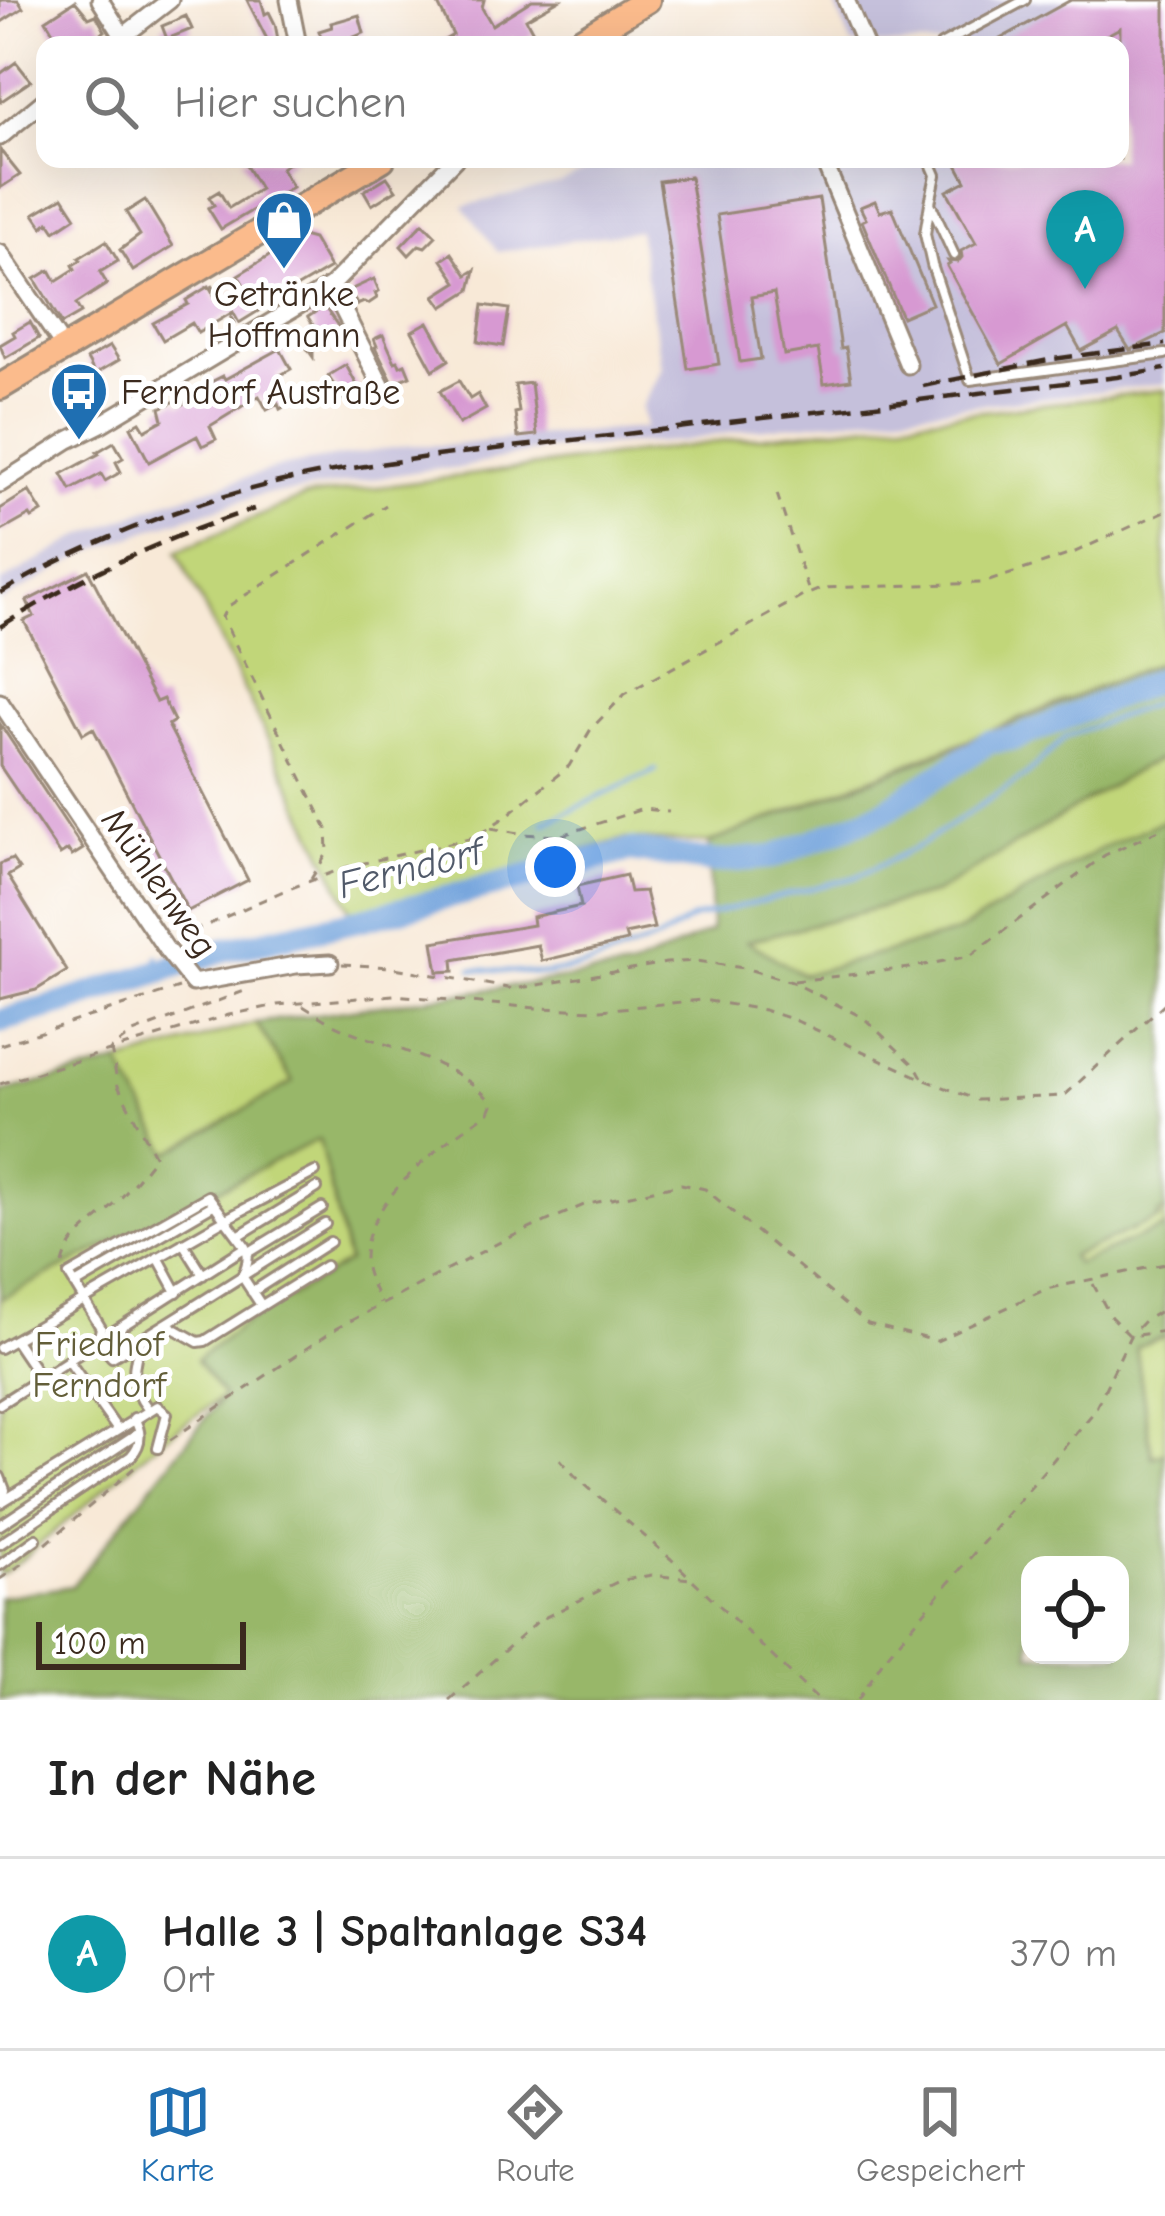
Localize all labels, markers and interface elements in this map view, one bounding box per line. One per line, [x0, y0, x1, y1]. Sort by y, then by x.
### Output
search box [36, 36, 1129, 168]
icon: search [78, 69, 144, 135]
text: Hier suchen [174, 76, 407, 128]
shop icon: Getränke Hoffmann [253, 189, 315, 271]
pin: A [1046, 190, 1124, 289]
place label: Getränke Hoffmann [207, 274, 361, 356]
bus stop icon: Ferndorf Austraße [48, 360, 110, 442]
place label: Ferndorf Austraße [121, 372, 400, 413]
street label: Mühlenweg [93, 801, 225, 965]
water label: Ferndorf [333, 827, 493, 908]
your location [525, 837, 585, 897]
park label: Friedhof Ferndorf [32, 1324, 168, 1406]
map controls [1021, 1556, 1129, 1664]
button: locate [1021, 1556, 1129, 1664]
scale bar [36, 1616, 246, 1669]
text: 100 m [54, 1624, 146, 1662]
text: In der Nähe [48, 1749, 316, 1808]
text: Halle 3 | Spaltanlage S34 [162, 1905, 647, 1957]
text: A [76, 1931, 98, 1976]
text: 370 m [1010, 1931, 1117, 1976]
text: Ort [162, 1957, 214, 2002]
tab: Karte [141, 2079, 214, 2189]
tab: Route [496, 2079, 575, 2189]
tab: Gespeichert [856, 2079, 1024, 2189]

